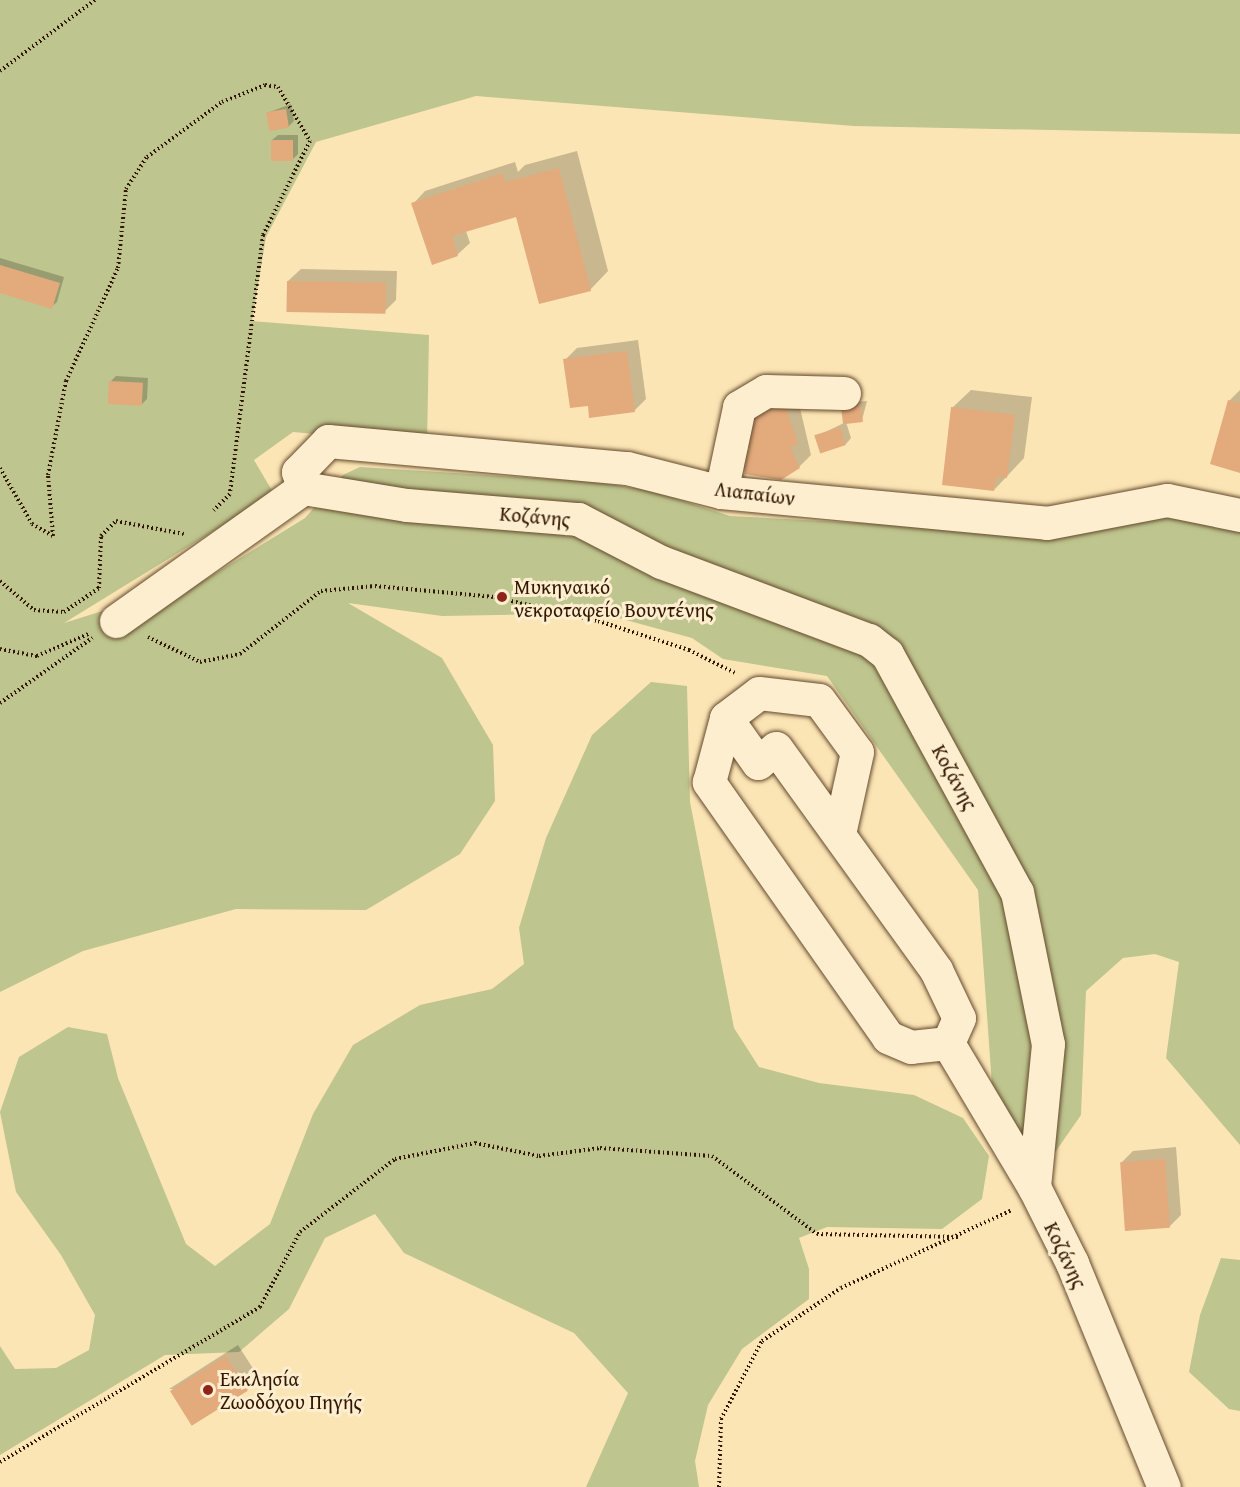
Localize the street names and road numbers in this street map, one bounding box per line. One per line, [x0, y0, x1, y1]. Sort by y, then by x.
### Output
street label: Λιαπαίων [713, 476, 797, 510]
street label: Κοζάνης [499, 501, 571, 531]
street label: Κοζάνης [927, 740, 983, 814]
street label: Κοζάνης [1040, 1218, 1092, 1292]

